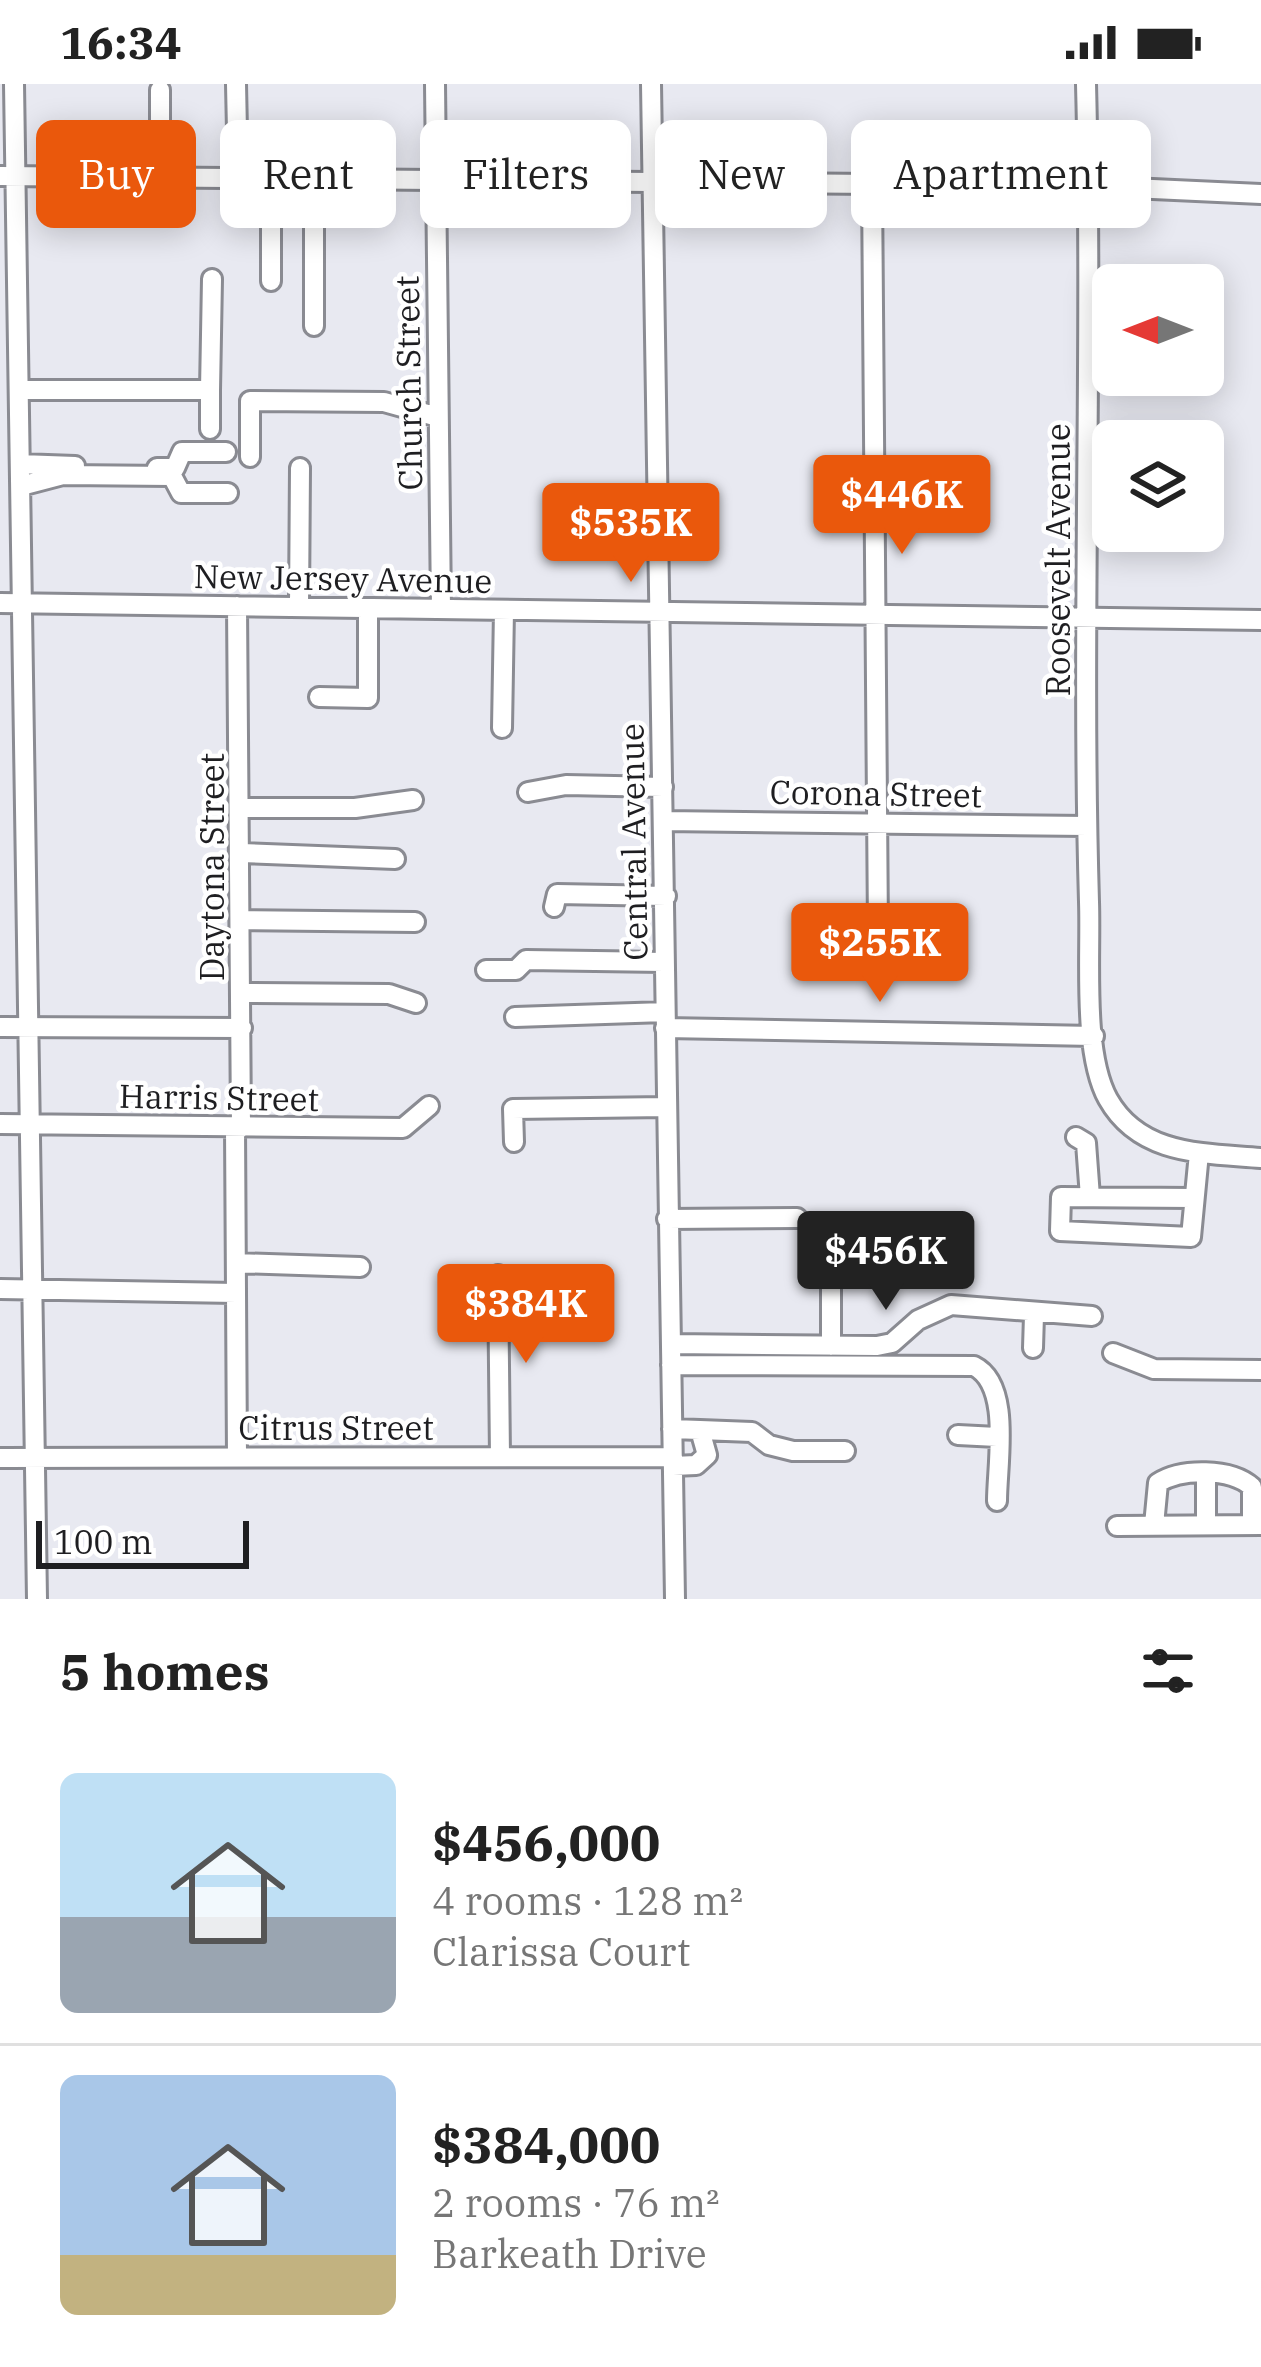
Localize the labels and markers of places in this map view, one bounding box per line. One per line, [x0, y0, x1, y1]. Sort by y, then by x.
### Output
pin: $446K [818, 455, 986, 557]
pin: $535K [547, 483, 715, 585]
pin: $255K [796, 903, 964, 1005]
pin: $456K [802, 1211, 970, 1313]
pin: $384K [442, 1264, 610, 1366]

